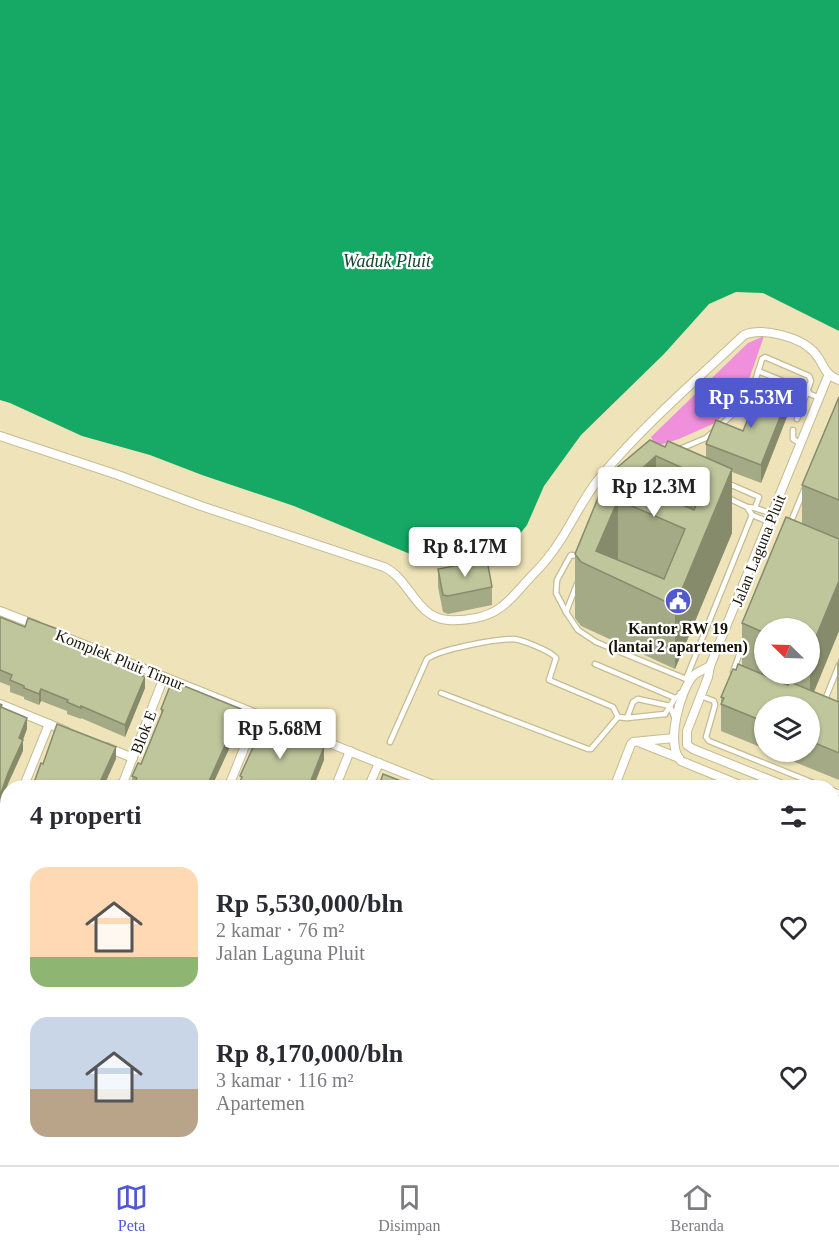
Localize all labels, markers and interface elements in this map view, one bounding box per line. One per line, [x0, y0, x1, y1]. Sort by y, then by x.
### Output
water label: Waduk Pluit [343, 251, 432, 271]
pin: Rp 5.53M [689, 378, 813, 429]
text: Rp 5.53M [709, 386, 793, 408]
pin: Rp 12.3M [592, 467, 716, 518]
text: Rp 12.3M [612, 475, 696, 497]
street label: Jalan Laguna Pluit [728, 491, 790, 609]
pin: Rp 8.17M [403, 527, 527, 578]
text: Rp 8.17M [423, 535, 507, 557]
public building icon: Kantor RW 19 (lantai 2 apartemen) [663, 586, 693, 616]
north arrow [754, 618, 820, 684]
map controls [754, 618, 820, 762]
place label: Kantor RW 19 (lantai 2 apartemen) [608, 620, 748, 656]
street label: Komplek Pluit Timur [53, 626, 187, 694]
button: layers [754, 696, 820, 762]
street label: Blok E [127, 708, 159, 756]
pin: Rp 5.68M [218, 709, 342, 760]
text: Rp 5.68M [238, 717, 322, 739]
icon: filters [777, 800, 810, 833]
text: 4 properti [30, 801, 141, 830]
text: Rp 5,530,000/bln [216, 889, 403, 918]
icon: home [78, 891, 150, 963]
icon: heart [777, 911, 810, 944]
text: 2 kamar · 76 m² [216, 919, 344, 941]
text: Jalan Laguna Pluit [216, 942, 365, 964]
text: Rp 8,170,000/bln [216, 1039, 403, 1068]
icon: home [78, 1041, 150, 1113]
icon: heart [777, 1061, 810, 1094]
text: 3 kamar · 116 m² [216, 1069, 353, 1091]
text: Apartemen [216, 1092, 305, 1114]
tab: Peta [115, 1181, 148, 1235]
tab: Disimpan [378, 1181, 440, 1235]
tab: Beranda [671, 1181, 724, 1235]

